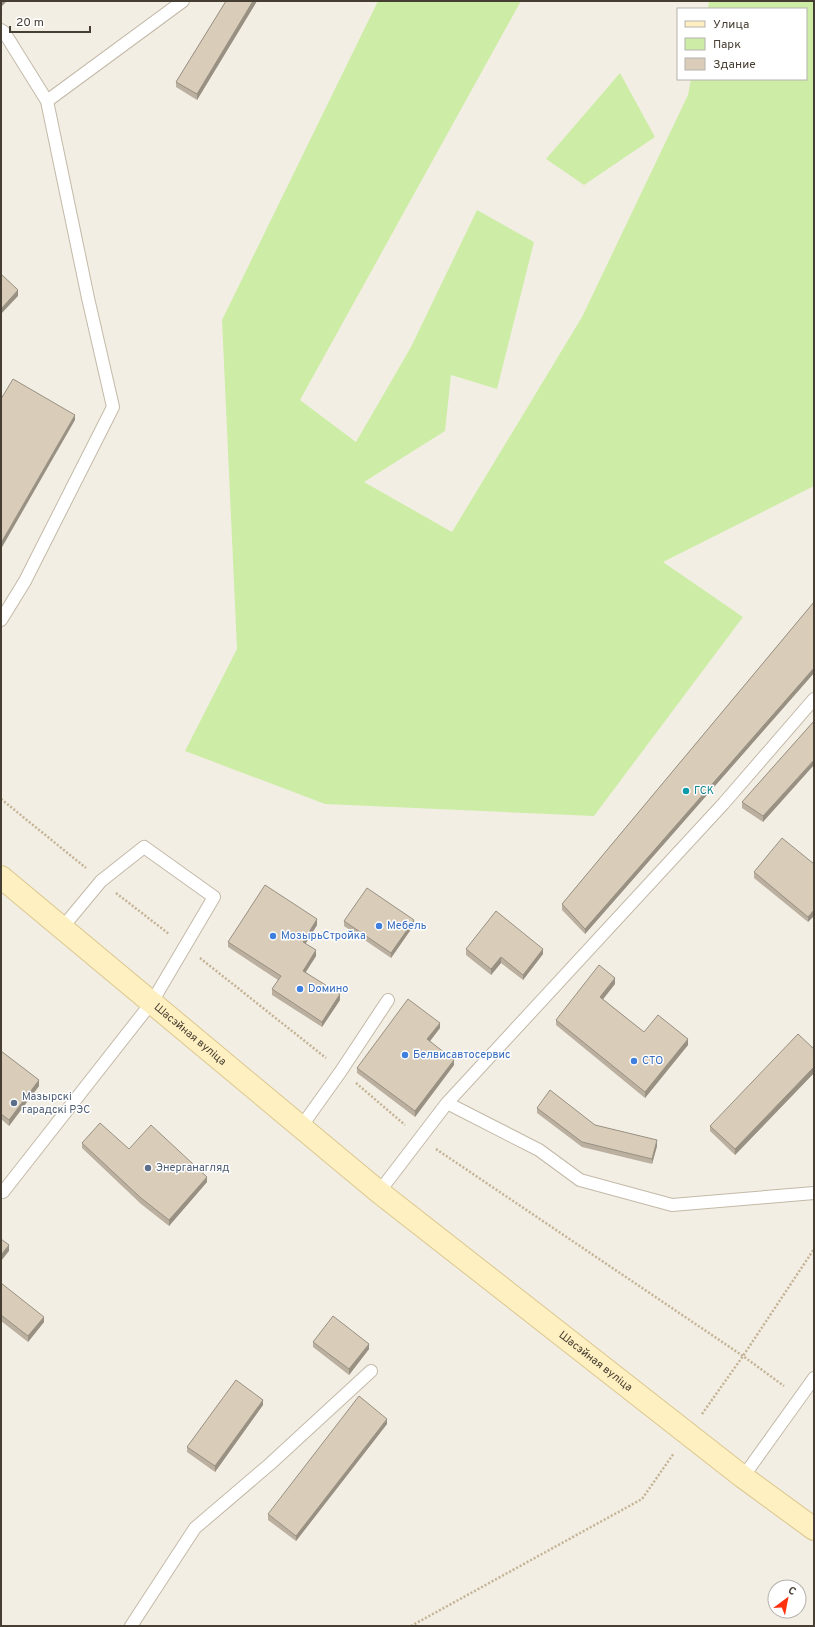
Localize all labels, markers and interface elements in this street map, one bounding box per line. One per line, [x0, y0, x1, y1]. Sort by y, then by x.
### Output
scale bar [10, 8, 90, 34]
legend [677, 8, 807, 80]
text: 20 m [16, 15, 44, 31]
text: Улица [713, 17, 749, 33]
text: Парк [713, 37, 741, 53]
text: Здание [713, 57, 756, 73]
place label: ГСК [694, 784, 714, 798]
marker: ГСК [681, 786, 691, 796]
place label: Мебель [387, 919, 427, 933]
marker: Мебель [374, 921, 384, 931]
place label: МозырьСтройка [281, 929, 366, 943]
marker: МозырьСтройка [268, 931, 278, 941]
place label: Dомино [308, 982, 348, 996]
marker: Dомино [295, 984, 305, 994]
street label: Шасэйная вуліца [151, 1000, 229, 1069]
place label: Белвисавтосервис [413, 1048, 511, 1062]
marker: Белвисавтосервис [400, 1050, 410, 1060]
place label: СТО [642, 1054, 663, 1068]
marker: СТО [629, 1056, 639, 1066]
place label: Мазырскі гарадскі РЭС [22, 1090, 90, 1117]
marker: Мазырскі гарадскі РЭС [9, 1098, 19, 1108]
place label: Энерганагляд [156, 1161, 230, 1175]
marker: Энерганагляд [143, 1163, 153, 1173]
street label: Шасэйная вуліца [556, 1328, 635, 1395]
north arrow [767, 1579, 807, 1619]
text: С [785, 1584, 798, 1599]

